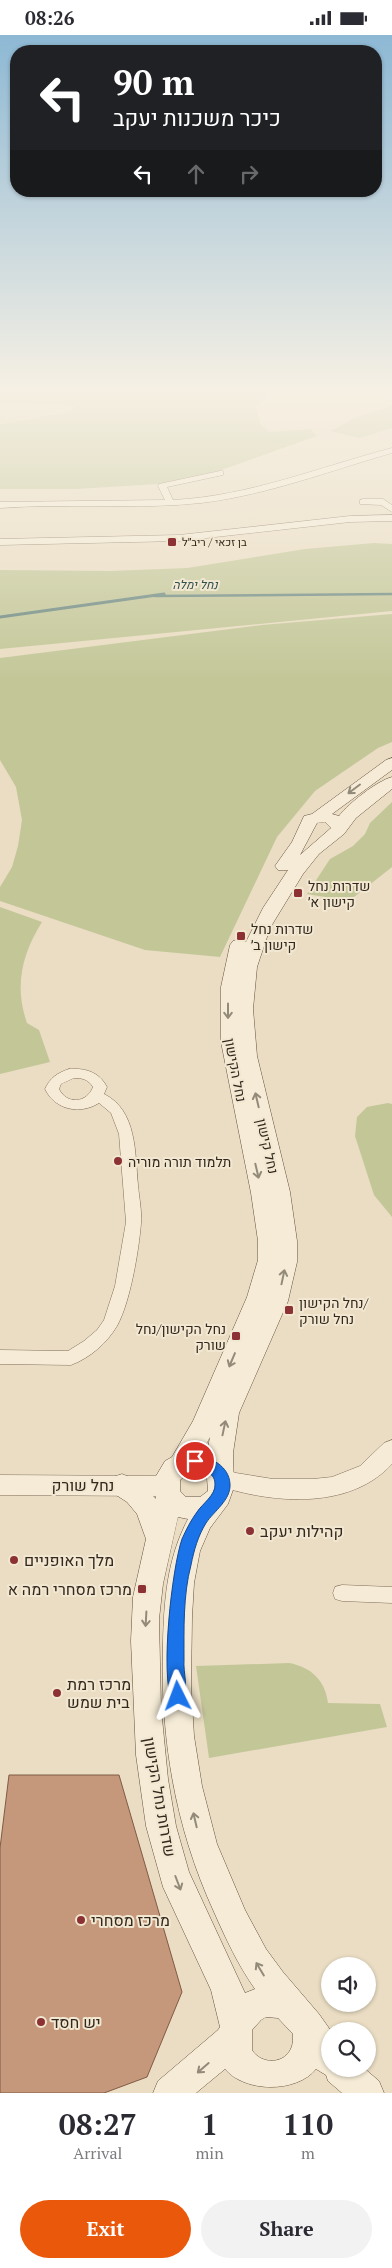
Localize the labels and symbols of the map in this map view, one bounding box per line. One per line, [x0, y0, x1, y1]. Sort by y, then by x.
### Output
place label: בן זכאי / ריב״ל [182, 535, 247, 549]
marker: בן זכאי / ריב״ל [166, 536, 178, 548]
water label: נחל ימלה [172, 577, 219, 592]
one-way arrow [347, 784, 361, 794]
place label: שדרות נחל קישון א׳ [308, 876, 370, 911]
marker: שדרות נחל קישון א׳ [292, 887, 304, 899]
place label: שדרות נחל קישון ב׳ [251, 919, 313, 954]
marker: שדרות נחל קישון ב׳ [235, 930, 247, 942]
one-way arrow [223, 1003, 233, 1019]
street label: נחל הקישון [221, 1036, 251, 1104]
one-way arrow [252, 1093, 261, 1109]
street label: נחל קישון [252, 1116, 284, 1176]
place label: תלמוד תורה מוריה [128, 1152, 231, 1171]
marker: תלמוד תורה מוריה [112, 1155, 124, 1167]
one-way arrow [253, 1162, 262, 1178]
one-way arrow [279, 1269, 288, 1285]
place label: נחל הקישון/ נחל שורק [299, 1293, 370, 1328]
marker: נחל הקישון/ נחל שורק [283, 1304, 295, 1316]
place label: נחל הקישון/נחל שורק [136, 1319, 226, 1354]
marker: נחל הקישון/נחל שורק [230, 1330, 242, 1342]
one-way arrow [226, 1352, 236, 1367]
one-way arrow [220, 1420, 229, 1436]
pin [174, 1440, 216, 1482]
street label: נחל שורק [52, 1474, 114, 1496]
place label: קהילות יעקב [260, 1520, 343, 1542]
marker: קהילות יעקב [244, 1525, 256, 1537]
place label: מלך האופניים [24, 1549, 114, 1571]
marker: מלך האופניים [8, 1554, 20, 1566]
place label: מרכז מסחרי רמה א [8, 1578, 132, 1600]
marker: מרכז מסחרי רמה א [136, 1583, 148, 1595]
one-way arrow [141, 1611, 150, 1627]
position arrow [151, 1669, 203, 1721]
place label: מרכז רמת בית שמש [67, 1673, 131, 1713]
marker: מרכז רמת בית שמש [51, 1687, 63, 1699]
street label: שדרות נחל הקישון [139, 1735, 181, 1859]
one-way arrow [190, 1813, 199, 1829]
one-way arrow [173, 1875, 183, 1890]
place label: מרכז מסחרי [91, 1909, 170, 1931]
marker: מרכז מסחרי [75, 1914, 87, 1926]
one-way arrow [254, 1962, 264, 1976]
place label: יש חסד [51, 2011, 101, 2033]
marker: יש חסד [35, 2016, 47, 2028]
one-way arrow [196, 2062, 209, 2073]

